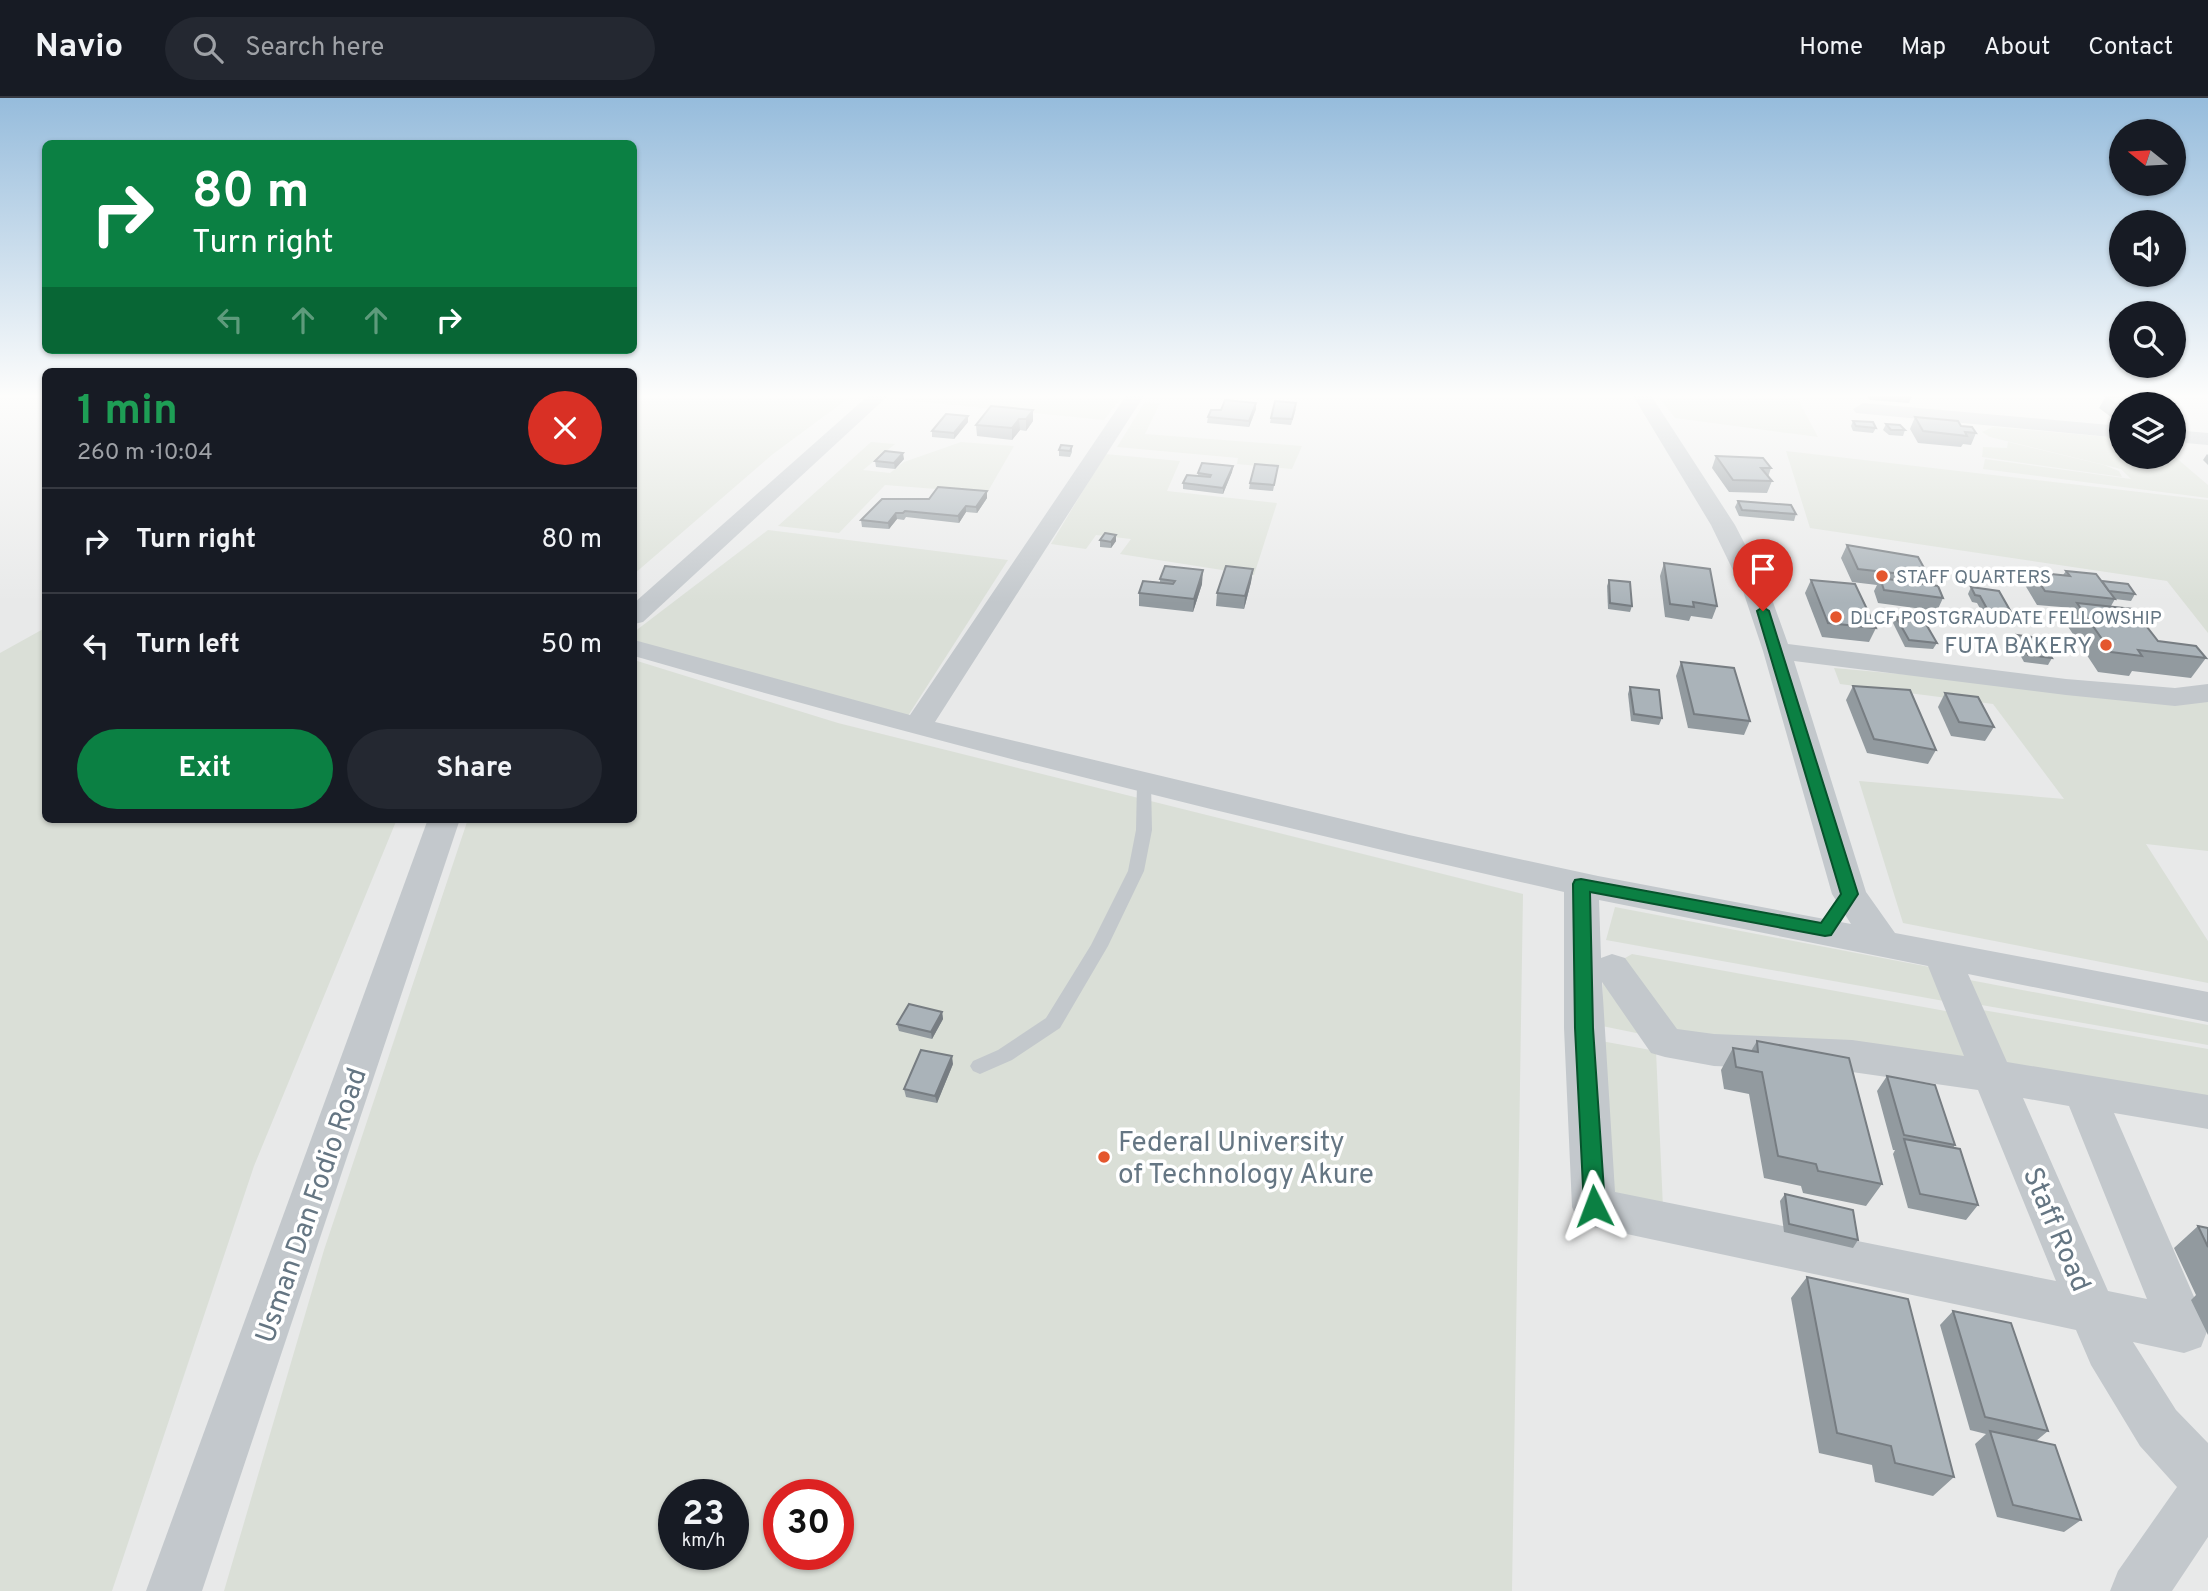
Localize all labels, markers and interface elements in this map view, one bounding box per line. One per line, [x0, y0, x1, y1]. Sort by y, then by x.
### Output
search box [165, 17, 655, 80]
text: Navio [35, 27, 123, 69]
icon: search [189, 29, 227, 67]
text: Search here [245, 32, 384, 65]
text: Home [1799, 33, 1863, 63]
text: Map [1901, 33, 1946, 63]
text: About [1984, 33, 2050, 63]
text: Contact [2088, 33, 2173, 63]
north arrow [2109, 119, 2186, 196]
map controls [2109, 119, 2186, 469]
text: 80 m [192, 163, 309, 225]
icon: right [77, 168, 168, 259]
button: sound [2109, 210, 2186, 287]
text: Turn right [192, 224, 334, 264]
icon: left [211, 301, 249, 339]
icon: ahead [284, 301, 322, 339]
icon: ahead [357, 301, 395, 339]
icon: right [430, 301, 468, 339]
button: search [2109, 301, 2186, 378]
text: 1 min [77, 386, 178, 439]
button: close [528, 391, 602, 465]
button: layers [2109, 392, 2186, 469]
text: 260 m · 10:04 [77, 439, 213, 468]
icon: right [77, 522, 115, 560]
text: Turn right [136, 524, 256, 557]
text: 80 m [542, 524, 602, 557]
pin [1733, 539, 1793, 611]
icon: arrive [1744, 550, 1782, 588]
place label: STAFF QUARTERS [1896, 566, 2051, 590]
marker: STAFF QUARTERS [1874, 568, 1890, 584]
place label: DLCF POSTGRAUDATE FELLOWSHIP [1850, 607, 2162, 631]
marker: DLCF POSTGRAUDATE FELLOWSHIP [1828, 609, 1844, 625]
icon: left [77, 627, 115, 665]
text: Turn left [136, 629, 240, 662]
text: 50 m [541, 629, 602, 662]
place label: FUTA BAKERY [1944, 633, 2092, 662]
marker: FUTA BAKERY [2098, 637, 2114, 653]
button: Exit [77, 729, 333, 809]
button: Share [347, 729, 602, 809]
street label: Usman Dan Fodio Road [249, 1064, 377, 1348]
place label: Federal University of Technology Akure [1118, 1126, 1374, 1194]
marker: Federal University of Technology Akure [1096, 1149, 1112, 1165]
street label: Staff Road [2013, 1162, 2098, 1298]
position arrow [1557, 1169, 1631, 1243]
speed limit sign: 30 [763, 1479, 854, 1570]
text: 23 [682, 1493, 725, 1537]
text: km/h [682, 1530, 725, 1553]

